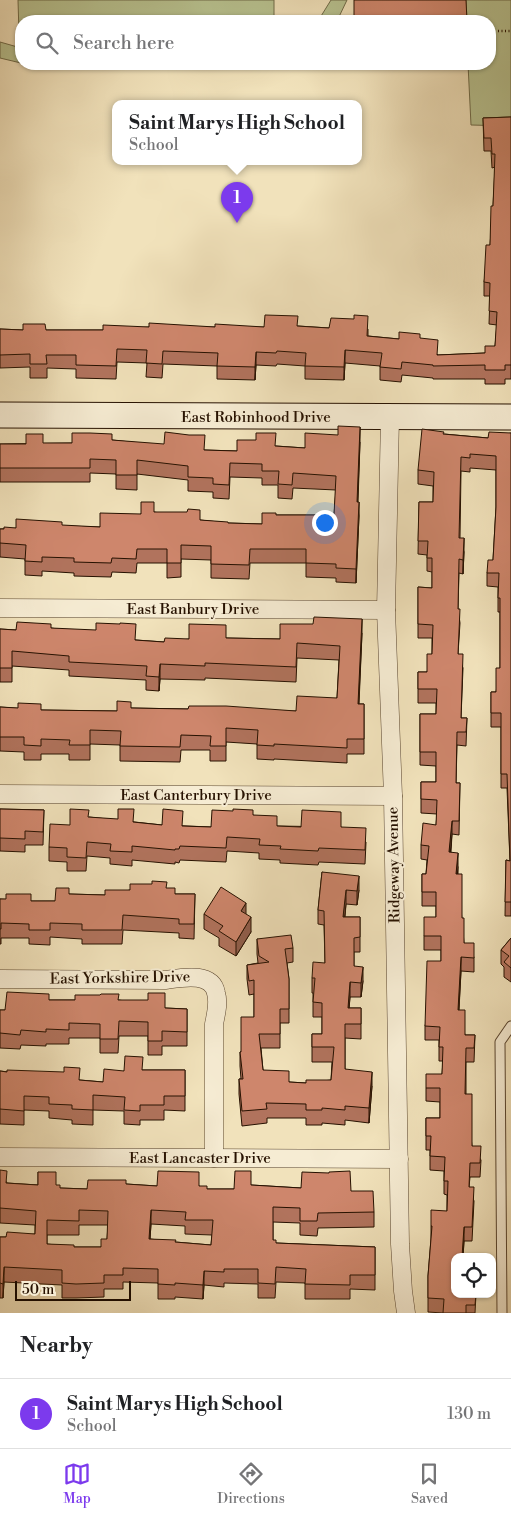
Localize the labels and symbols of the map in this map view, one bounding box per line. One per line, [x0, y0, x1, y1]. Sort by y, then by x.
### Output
pin: 1 [221, 182, 253, 223]
street label: East Robinhood Drive [181, 408, 331, 427]
your location [312, 510, 338, 536]
street label: East Banbury Drive [127, 600, 259, 619]
street label: East Canterbury Drive [120, 786, 272, 805]
street label: Ridgeway Avenue [383, 806, 405, 924]
street label: East Yorkshire Drive [50, 967, 190, 989]
street label: East Lancaster Drive [129, 1149, 271, 1168]
scale bar [15, 1278, 131, 1301]

